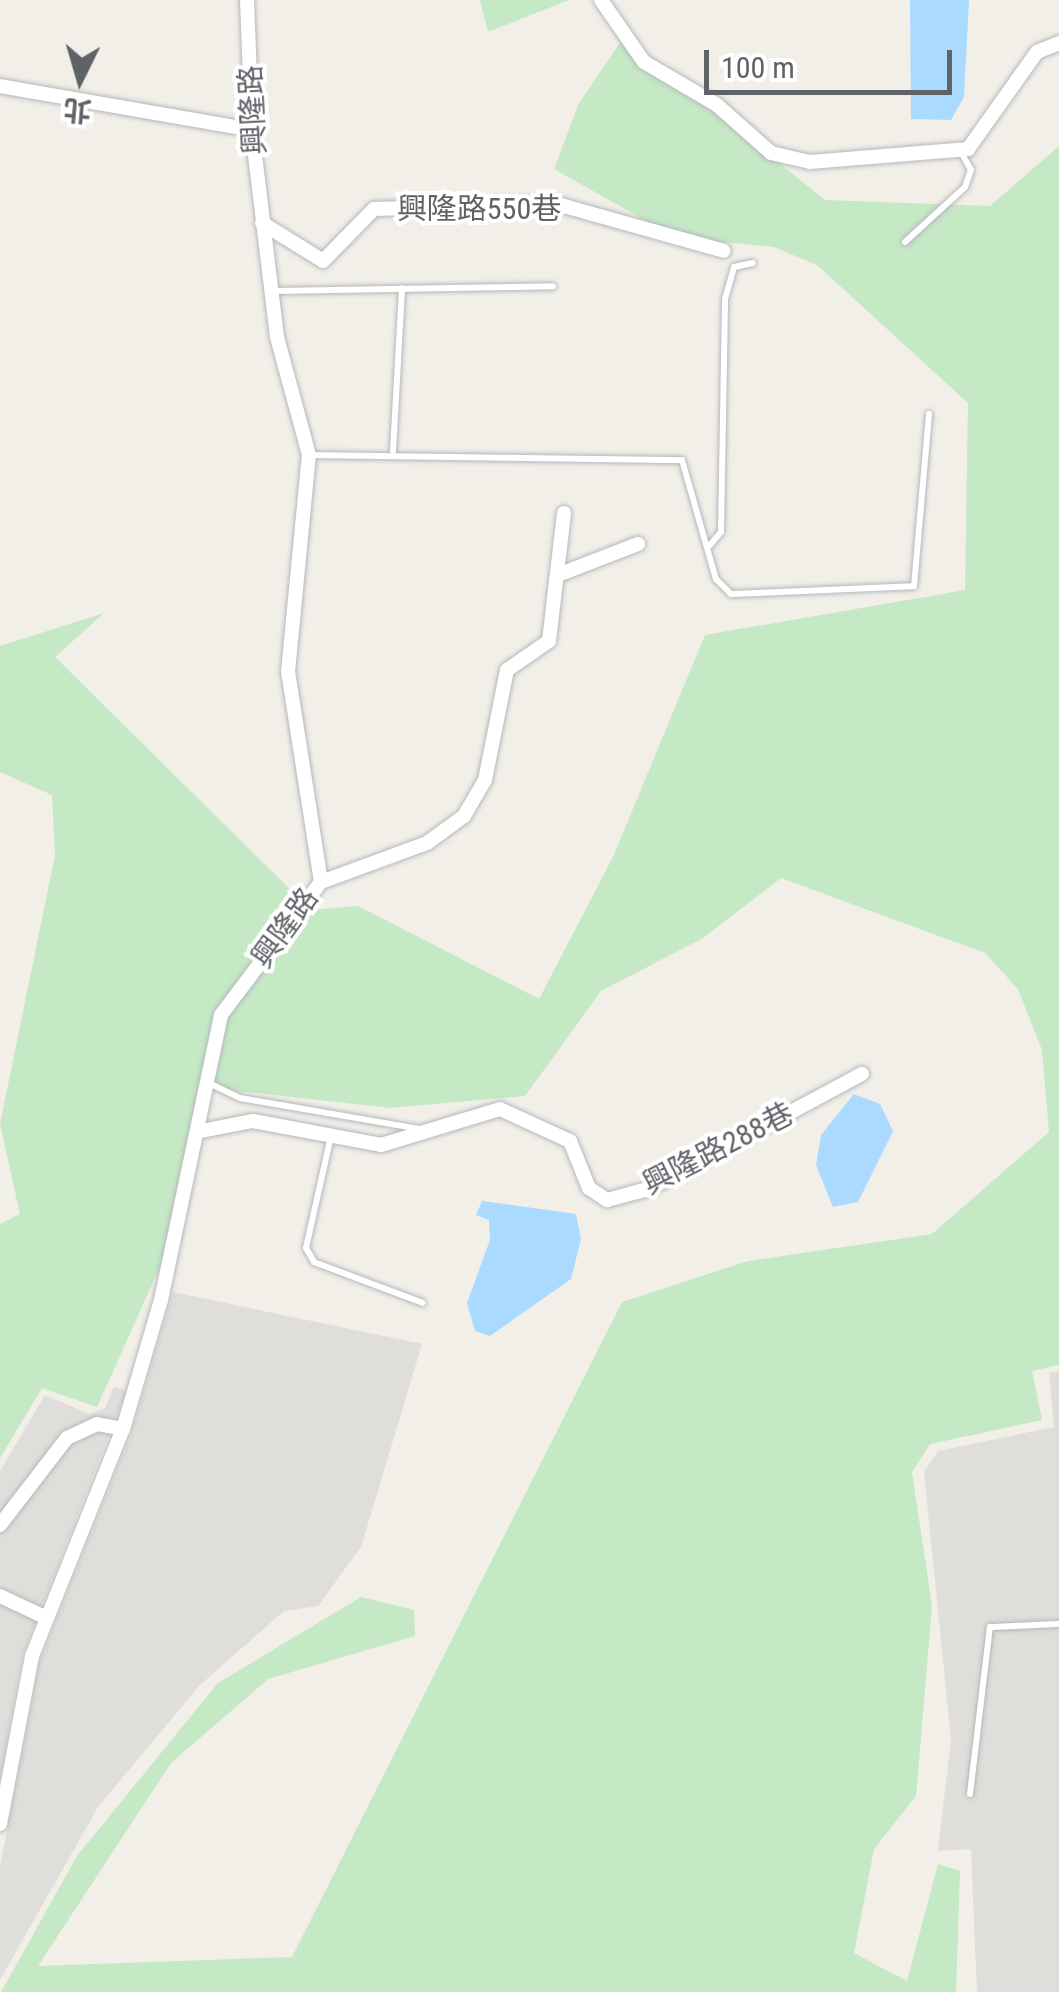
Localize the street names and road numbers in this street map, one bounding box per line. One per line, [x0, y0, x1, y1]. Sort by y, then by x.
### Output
street label: 興隆路 [233, 64, 273, 156]
street label: 興隆路550巷 [397, 191, 561, 227]
street label: 興隆路 [244, 881, 326, 975]
street label: 興隆路288巷 [637, 1096, 799, 1202]

